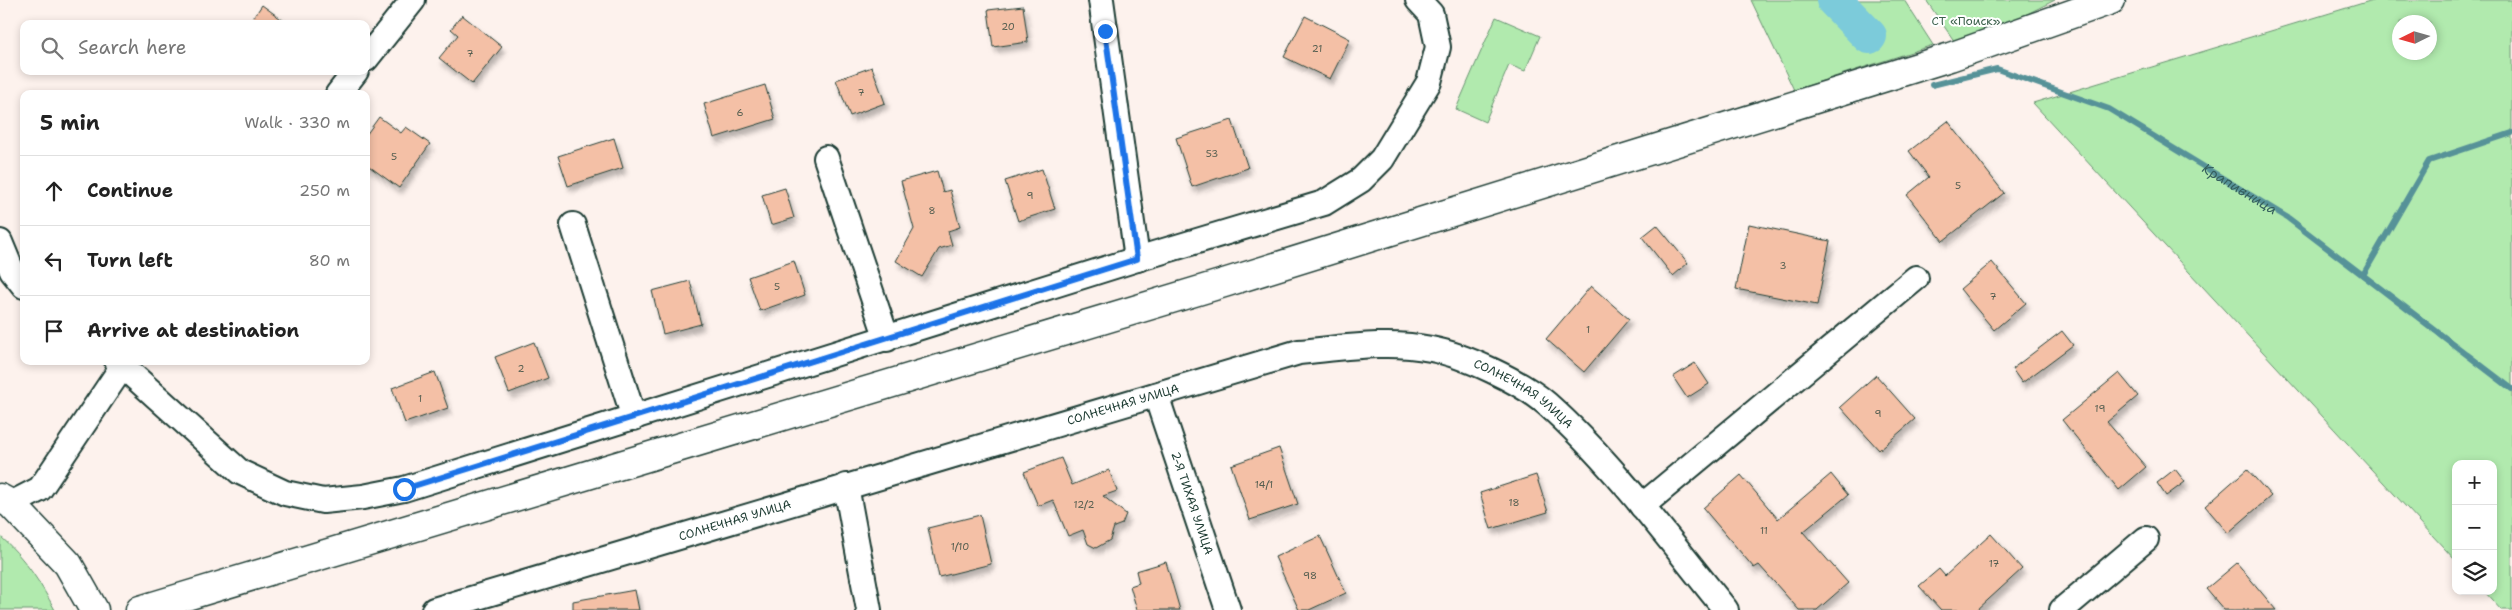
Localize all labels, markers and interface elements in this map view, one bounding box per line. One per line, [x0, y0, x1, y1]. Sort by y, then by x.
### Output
park label: СТ «Поиск» [1932, 13, 2001, 29]
north arrow [2392, 15, 2437, 60]
search box [20, 20, 370, 75]
house number: 20 [1001, 20, 1015, 33]
route end [1094, 20, 1117, 43]
icon: search [38, 34, 66, 62]
text: Search here [78, 35, 187, 60]
house number: 21 [1312, 42, 1322, 55]
house number: 7 [467, 47, 474, 60]
house number: 7 [858, 86, 865, 99]
house number: 6 [737, 106, 744, 119]
text: 5 min [40, 109, 100, 137]
text: Walk · 330 m [244, 112, 350, 133]
house number: 53 [1206, 147, 1218, 160]
house number: 5 [391, 150, 397, 163]
water label: Крапивница [2199, 159, 2281, 218]
icon: ahead [40, 177, 68, 205]
text: Continue [87, 178, 173, 203]
house number: 5 [1955, 179, 1961, 192]
text: 250 m [299, 180, 350, 201]
house number: 9 [1027, 189, 1034, 202]
house number: 8 [929, 204, 936, 217]
icon: left [40, 247, 68, 275]
text: Turn left [87, 248, 173, 273]
text: 80 m [309, 250, 350, 271]
house number: 3 [1780, 259, 1787, 272]
house number: 5 [774, 280, 780, 293]
house number: 7 [1990, 290, 1997, 303]
icon: arrive [40, 317, 68, 345]
text: Arrive at destination [87, 318, 299, 343]
house number: 1 [1586, 323, 1590, 336]
street label: СОЛНЕЧНАЯ УЛИЦА [1471, 355, 1576, 432]
house number: 2 [518, 362, 525, 375]
street label: СОЛНЕЧНАЯ УЛИЦА [1065, 380, 1181, 429]
house number: 1 [418, 392, 422, 405]
house number: 19 [2095, 402, 2105, 415]
house number: 9 [1875, 407, 1882, 420]
street label: 2-Я ТИХАЯ УЛИЦА [1168, 449, 1217, 557]
map controls [2452, 460, 2497, 595]
button: + [2452, 460, 2497, 505]
route start [393, 478, 416, 501]
house number: 14/1 [1255, 478, 1273, 491]
street label: СОЛНЕЧНАЯ УЛИЦА [677, 496, 793, 545]
house number: 18 [1508, 496, 1520, 509]
house number: 12/2 [1074, 498, 1094, 511]
button: − [2452, 505, 2497, 550]
house number: 11 [1760, 524, 1768, 537]
house number: 1/10 [951, 540, 969, 553]
button: layers [2452, 550, 2497, 595]
house number: 17 [1989, 557, 1999, 570]
house number: 98 [1303, 569, 1317, 582]

